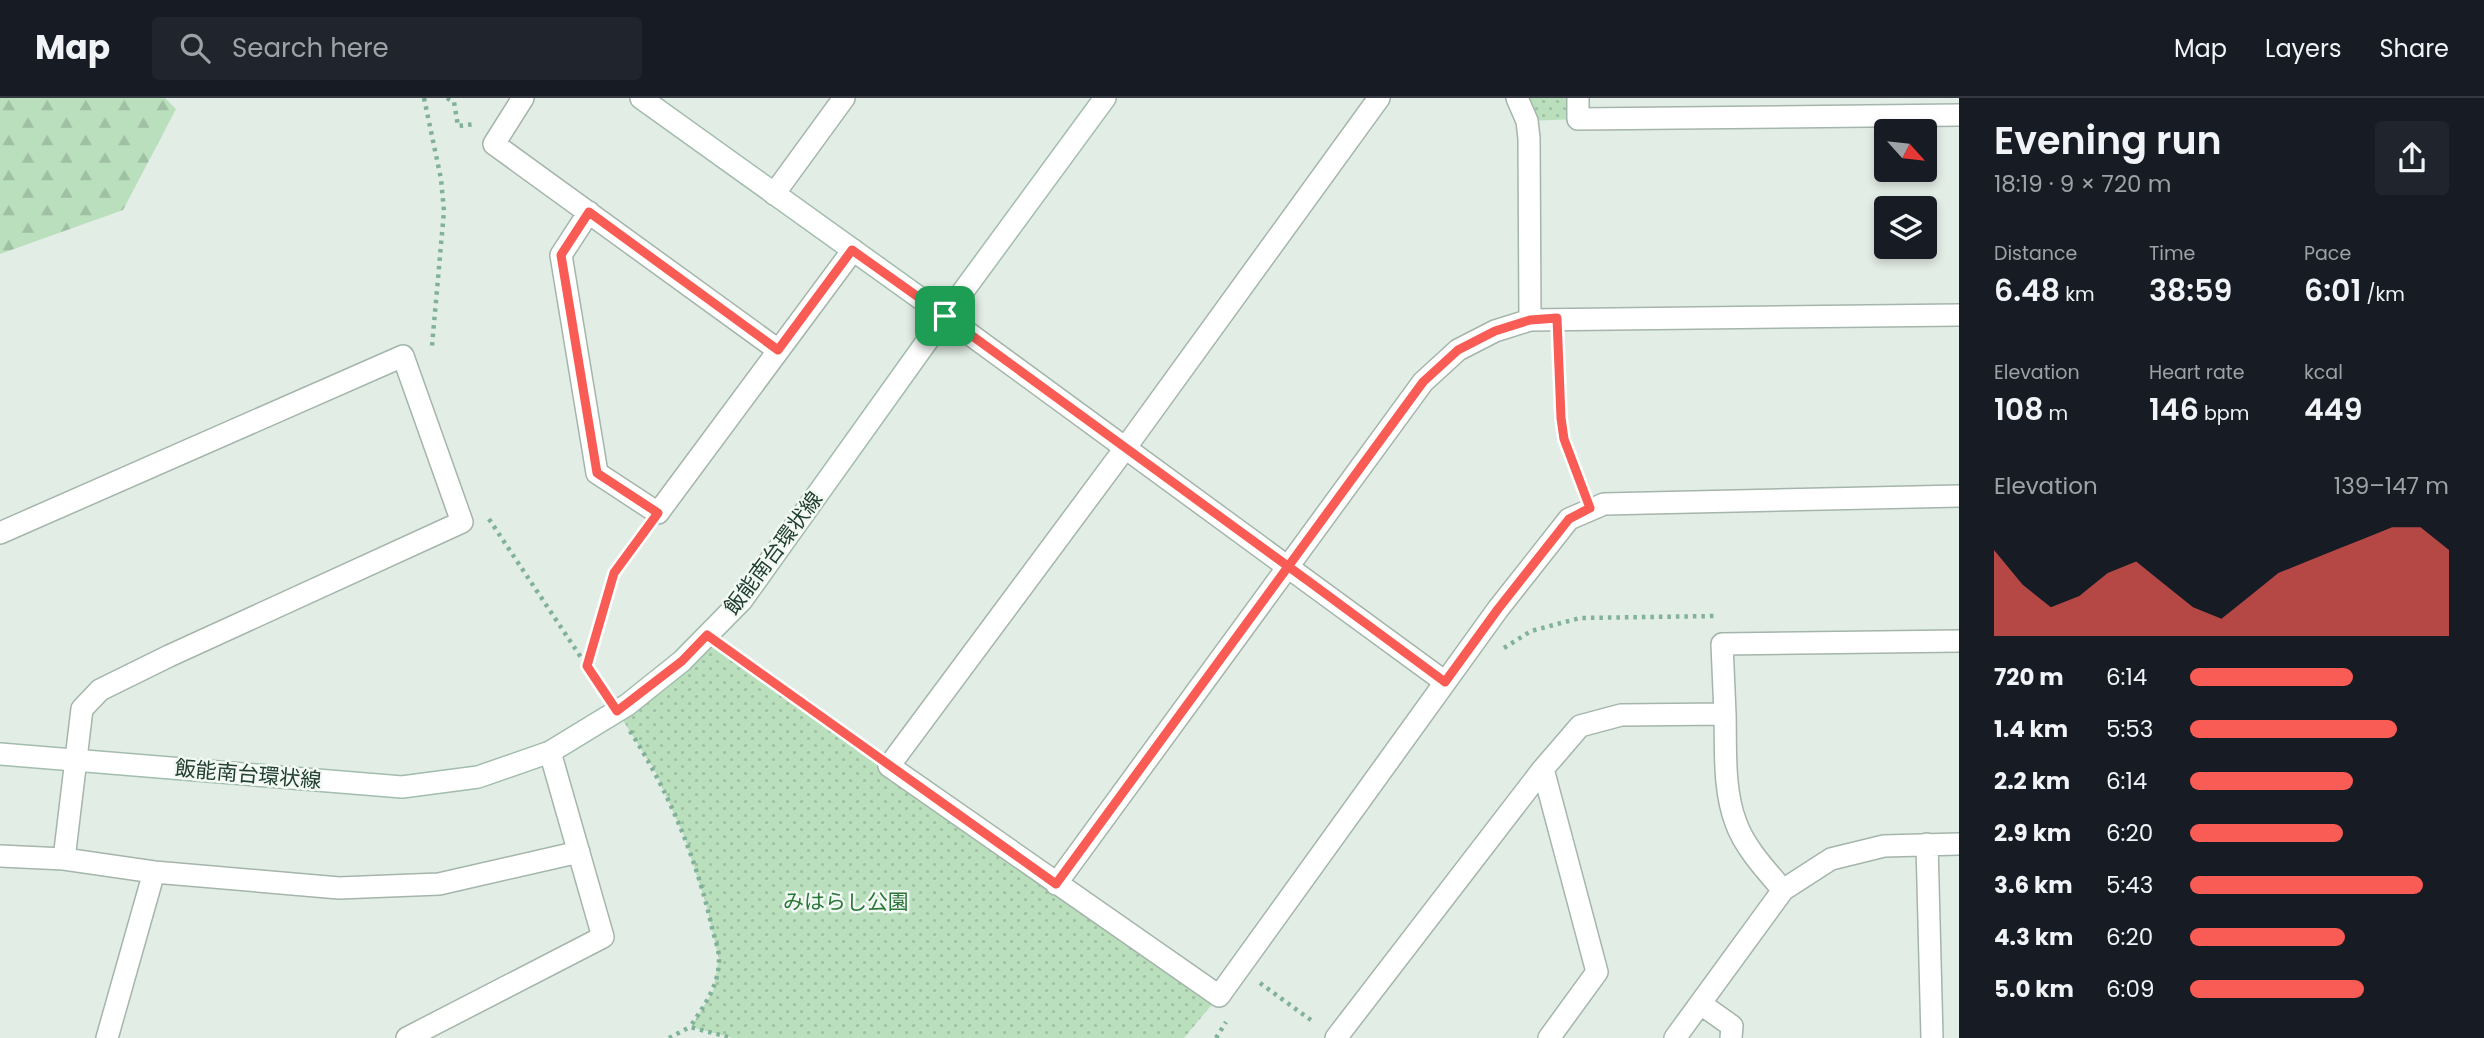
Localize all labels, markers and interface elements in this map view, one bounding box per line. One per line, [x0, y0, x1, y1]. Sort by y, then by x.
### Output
search box [152, 17, 642, 80]
text: Map [35, 24, 110, 71]
icon: search [176, 29, 214, 67]
text: Search here [232, 30, 389, 66]
text: Map [2174, 32, 2227, 65]
text: Layers [2265, 32, 2341, 65]
text: Share [2379, 32, 2449, 65]
text: Evening run [1994, 114, 2222, 167]
north arrow [1874, 119, 1937, 182]
map controls [1874, 119, 1937, 259]
button: share [2375, 121, 2449, 195]
text: 18:19 · 9 × 720 m [1994, 168, 2171, 200]
button: layers [1874, 196, 1937, 259]
text: Distance [1994, 240, 2077, 267]
text: Time [2149, 240, 2195, 267]
text: Pace [2304, 240, 2351, 267]
text: 6.48 [1994, 269, 2060, 312]
text: 38:59 [2149, 269, 2232, 312]
text: 6:01 [2304, 269, 2361, 312]
text: km [2060, 281, 2095, 308]
text: /km [2361, 281, 2405, 308]
pin [915, 286, 975, 346]
icon: arrive [926, 297, 964, 335]
text: Elevation [1994, 359, 2080, 386]
text: Heart rate [2149, 359, 2244, 386]
text: kcal [2304, 359, 2343, 386]
text: 108 [1994, 388, 2044, 431]
text: 146 [2149, 388, 2199, 431]
text: 449 [2304, 388, 2362, 431]
text: m [2044, 400, 2068, 427]
text: bpm [2199, 400, 2249, 427]
text: Elevation [1994, 470, 2098, 502]
text: 139–147 m [2334, 470, 2449, 502]
street label: 飯能南台環状線 [717, 486, 829, 620]
text: 720 m [1994, 661, 2064, 693]
text: 6:14 [2106, 661, 2147, 693]
text: 1.4 km [1994, 713, 2068, 745]
text: 5:53 [2106, 713, 2153, 745]
street label: 飯能南台環状線 [174, 753, 322, 795]
text: 2.2 km [1994, 765, 2070, 797]
text: 6:14 [2106, 765, 2147, 797]
text: 2.9 km [1994, 817, 2071, 849]
text: 6:20 [2106, 817, 2153, 849]
text: 3.6 km [1994, 869, 2073, 901]
text: 5:43 [2106, 869, 2153, 901]
park label: みはらし公園 [783, 887, 909, 916]
text: 4.3 km [1994, 921, 2073, 953]
text: 6:20 [2106, 921, 2153, 953]
text: 5.0 km [1994, 973, 2074, 1005]
text: 6:09 [2106, 973, 2154, 1005]

